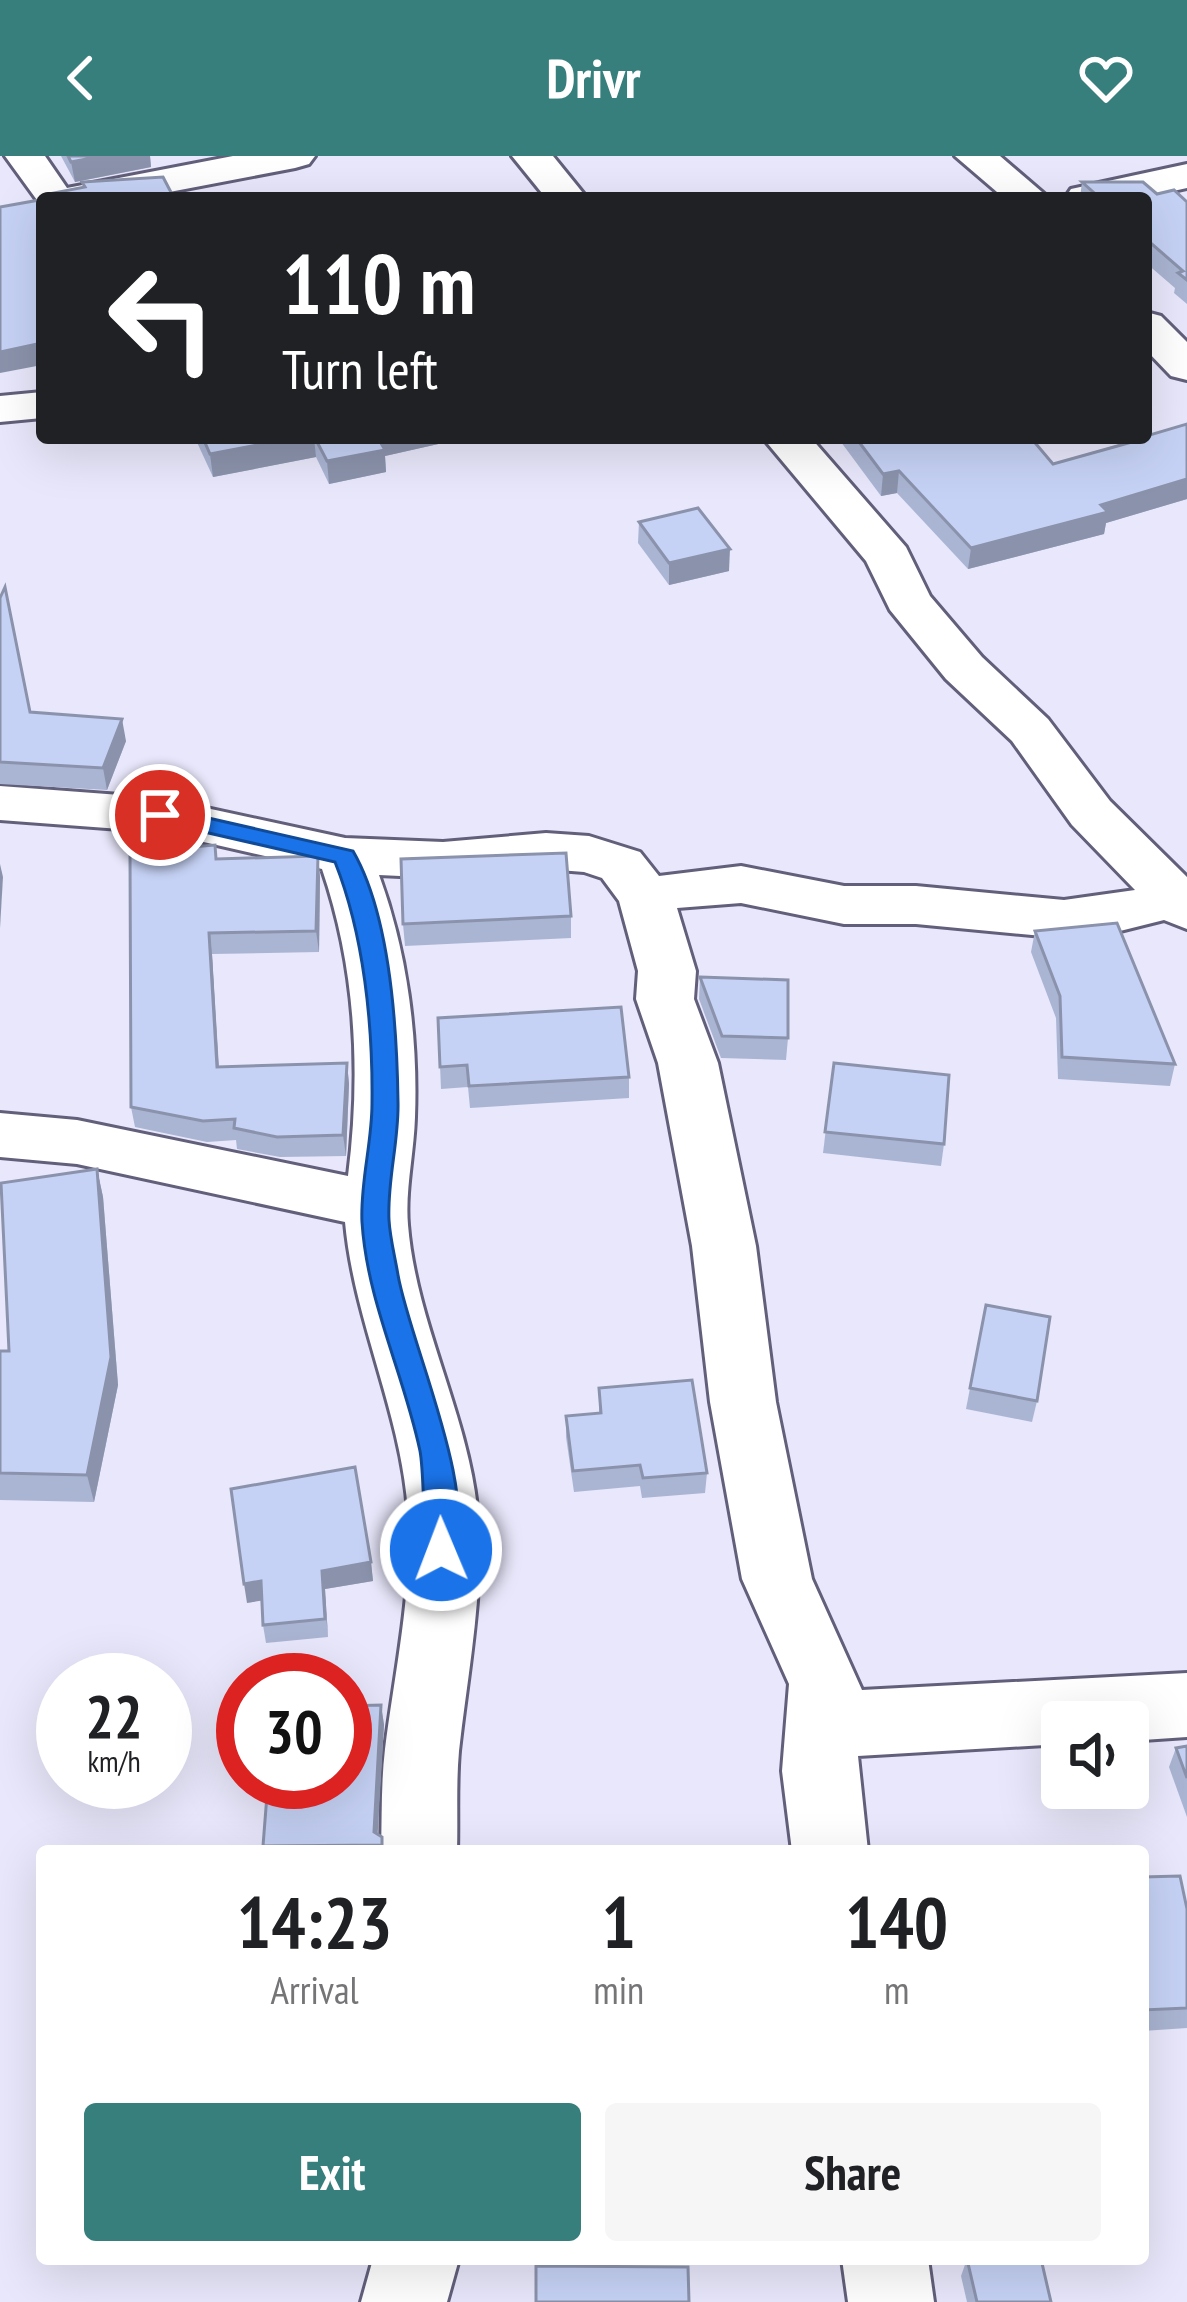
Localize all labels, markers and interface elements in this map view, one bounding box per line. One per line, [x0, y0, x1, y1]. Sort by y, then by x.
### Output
text: Drivr [546, 43, 641, 113]
icon: back [48, 45, 114, 111]
icon: heart [1073, 45, 1139, 111]
text: 110 m [282, 228, 475, 337]
icon: left [84, 240, 240, 396]
text: Turn left [282, 334, 438, 404]
pin [109, 764, 211, 866]
icon: arrive [127, 782, 193, 848]
position arrow [378, 1487, 504, 1613]
speed limit sign: 30 [216, 1653, 372, 1809]
text: 22 [85, 1677, 143, 1755]
map controls [1041, 1701, 1149, 1809]
button: sound [1041, 1701, 1149, 1809]
text: km/h [87, 1741, 141, 1780]
text: 14:23 [237, 1875, 393, 1968]
text: 1 [602, 1875, 636, 1968]
text: 140 [845, 1875, 948, 1968]
text: Arrival [271, 1964, 359, 2015]
text: min [593, 1964, 644, 2015]
text: m [884, 1964, 909, 2015]
button: Exit [84, 2103, 581, 2241]
button: Share [605, 2103, 1101, 2241]

